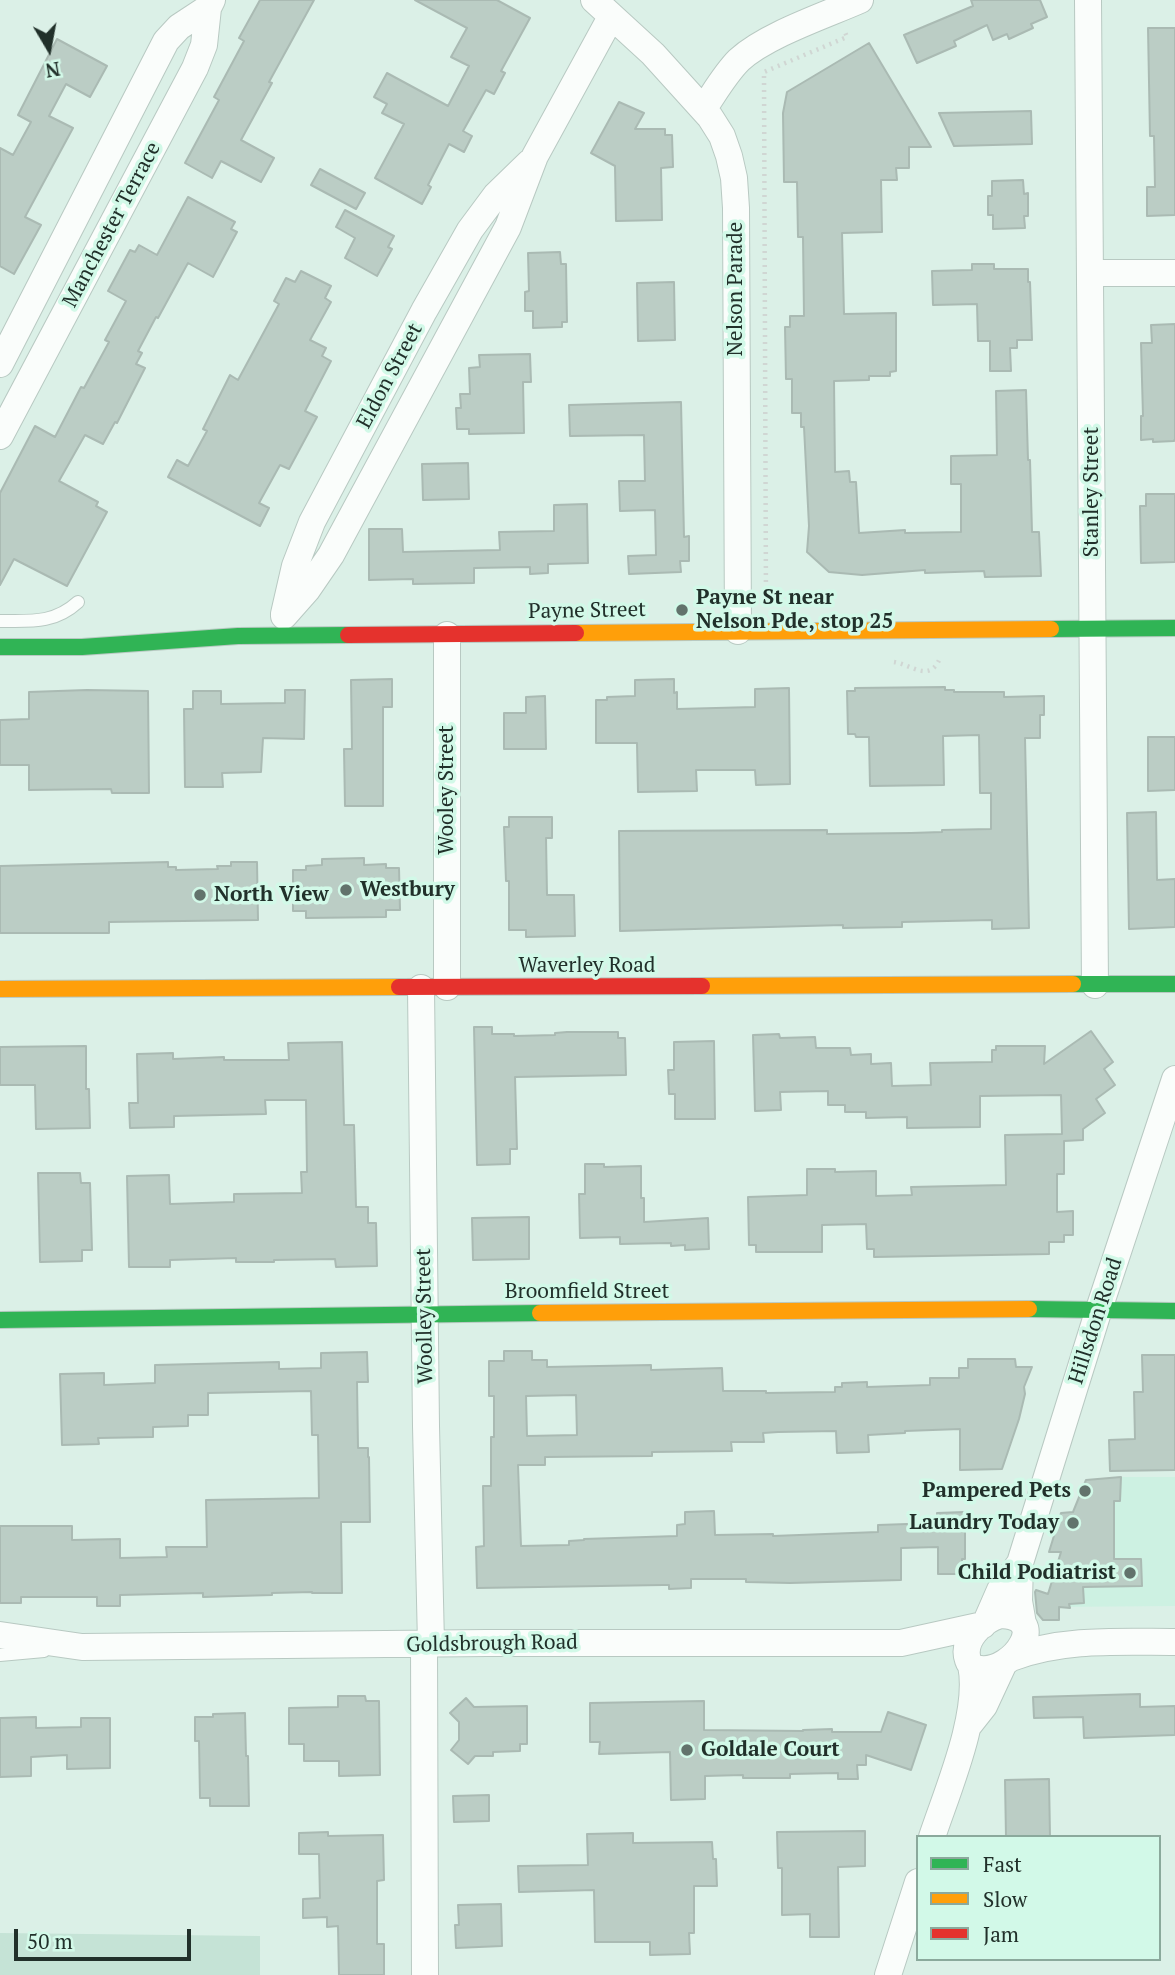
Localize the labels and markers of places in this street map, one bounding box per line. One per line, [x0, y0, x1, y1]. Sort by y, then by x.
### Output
place label: Payne St near Nelson Pde, stop 25 [696, 585, 893, 635]
marker: Payne St near Nelson Pde, stop 25 [674, 602, 690, 618]
place label: Westbury [360, 877, 455, 903]
place label: North View [214, 882, 329, 908]
marker: Westbury [338, 882, 354, 898]
marker: North View [192, 887, 208, 903]
place label: Pampered Pets [922, 1478, 1071, 1504]
marker: Pampered Pets [1077, 1483, 1093, 1499]
place label: Laundry Today [909, 1510, 1059, 1536]
marker: Laundry Today [1065, 1515, 1081, 1531]
place label: Child Podiatrist [958, 1560, 1116, 1586]
marker: Child Podiatrist [1122, 1565, 1138, 1581]
place label: Goldale Court [701, 1737, 840, 1763]
marker: Goldale Court [679, 1742, 695, 1758]

